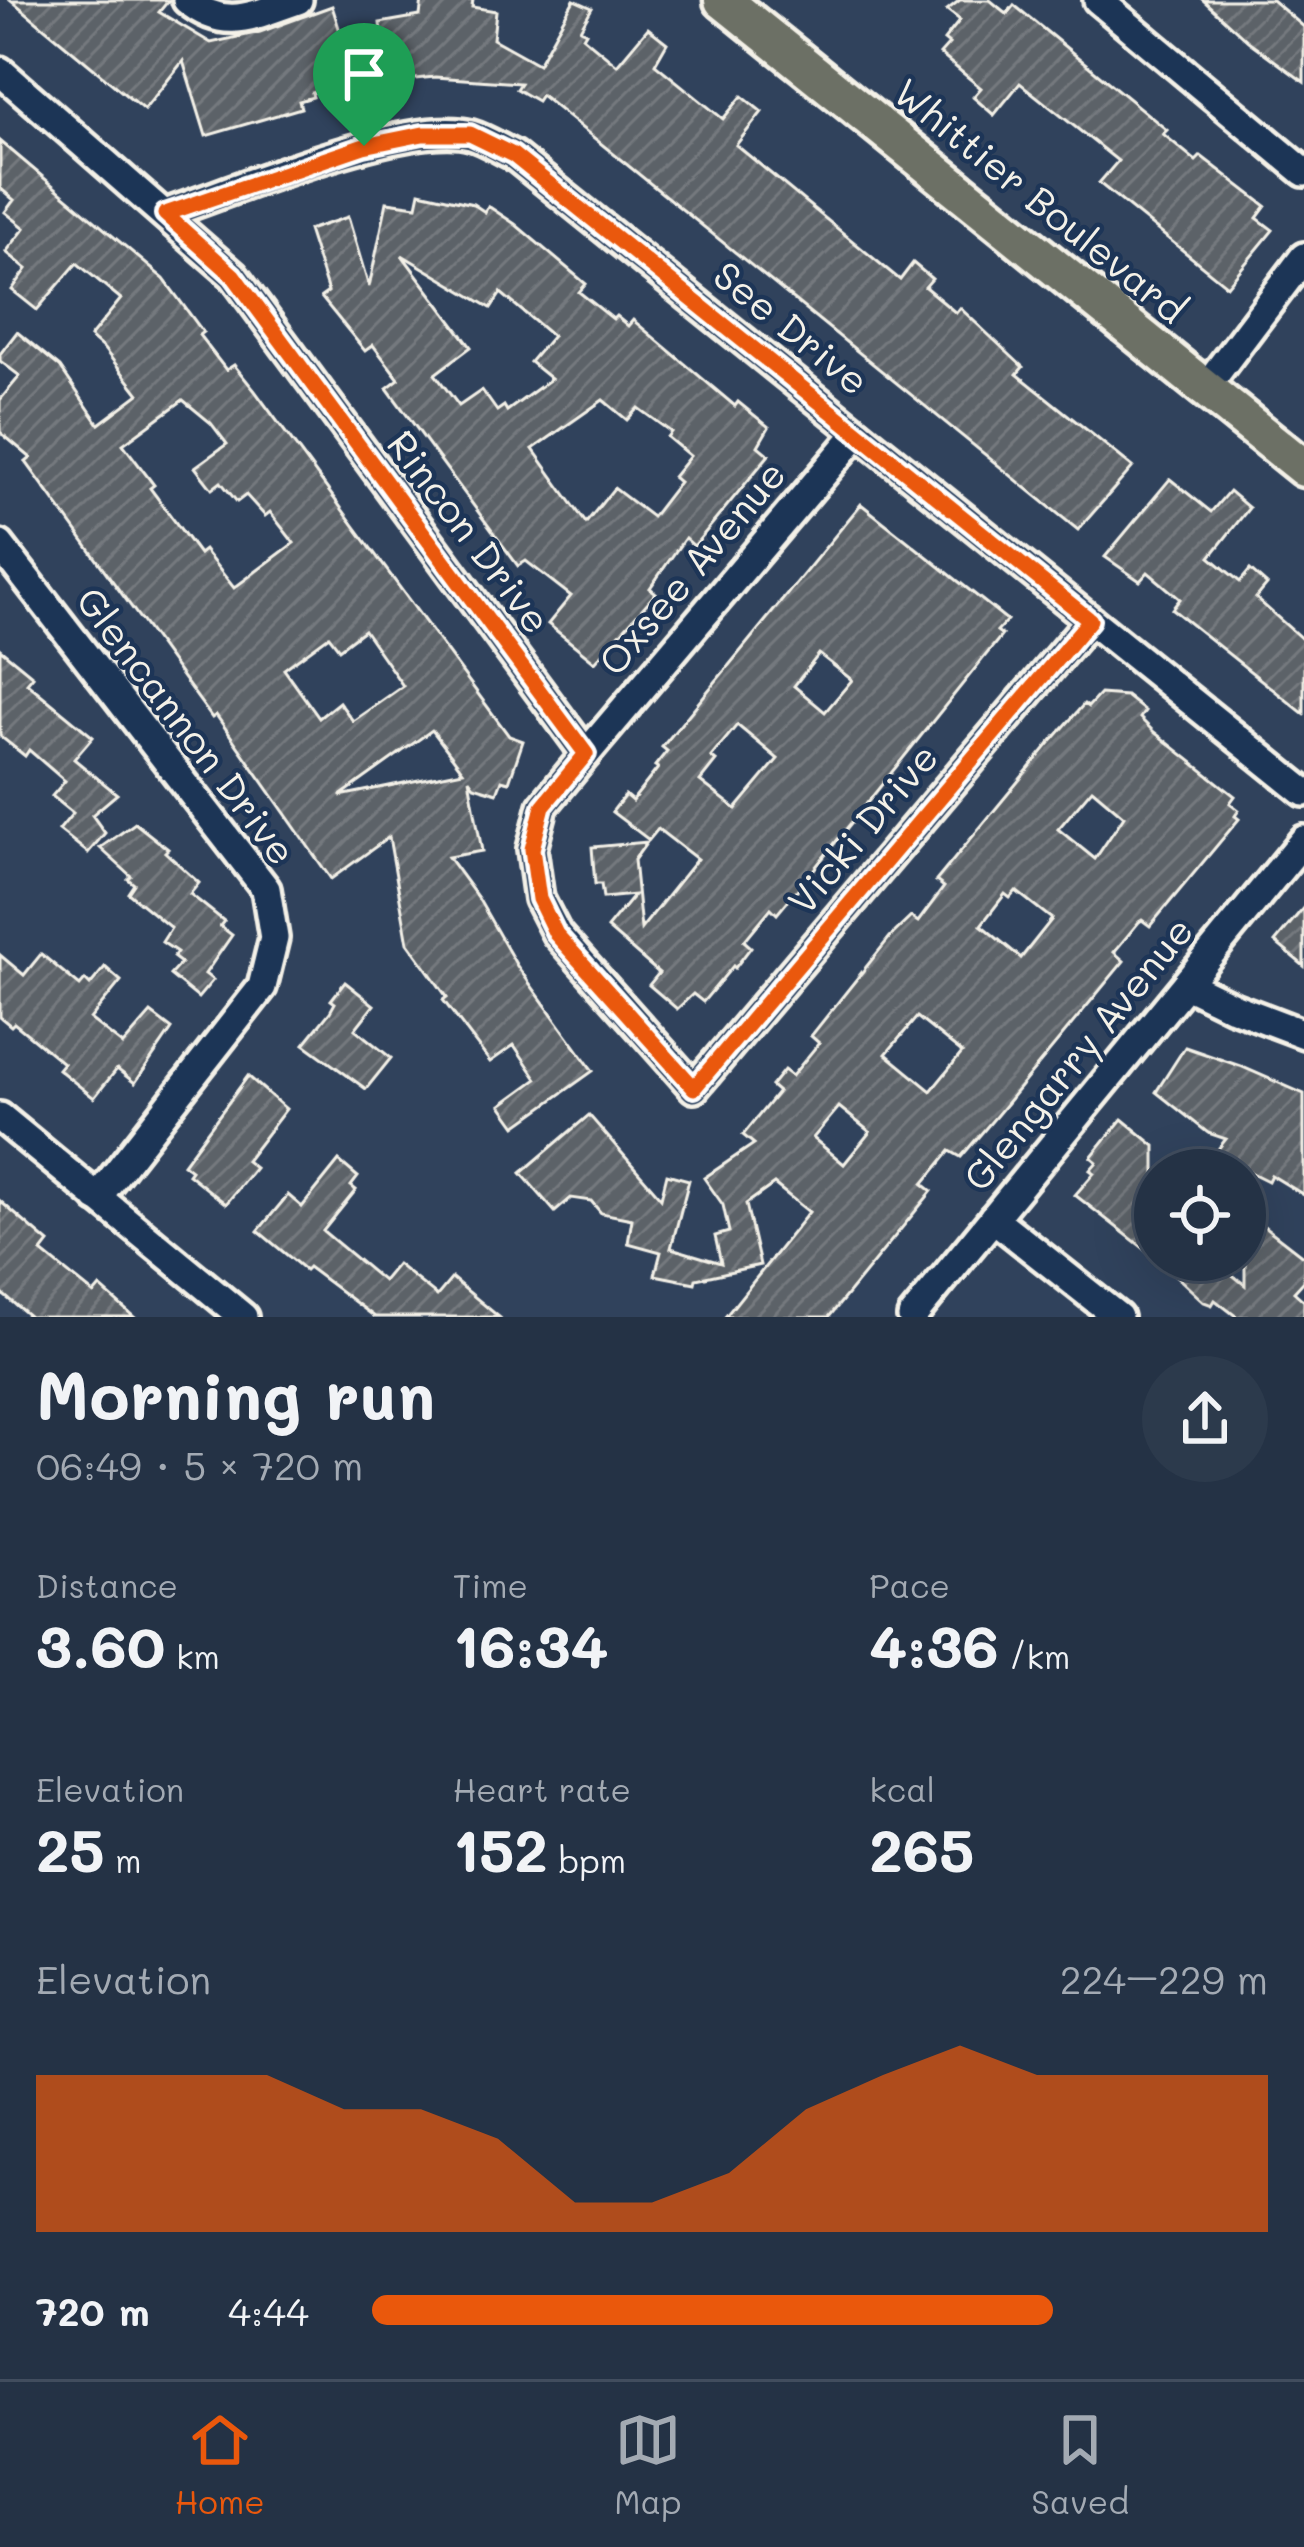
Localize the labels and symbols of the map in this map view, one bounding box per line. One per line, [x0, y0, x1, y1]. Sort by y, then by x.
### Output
pin [313, 23, 415, 146]
street label: Whittier Boulevard [884, 66, 1198, 334]
street label: See Drive [704, 249, 880, 405]
street label: Rincon Drive [377, 419, 563, 643]
street label: Oxsee Avenue [586, 449, 796, 685]
street label: Glencannon Drive [66, 576, 308, 874]
street label: Vicki Drive [775, 732, 948, 924]
street label: Glengarry Avenue [951, 906, 1204, 1201]

